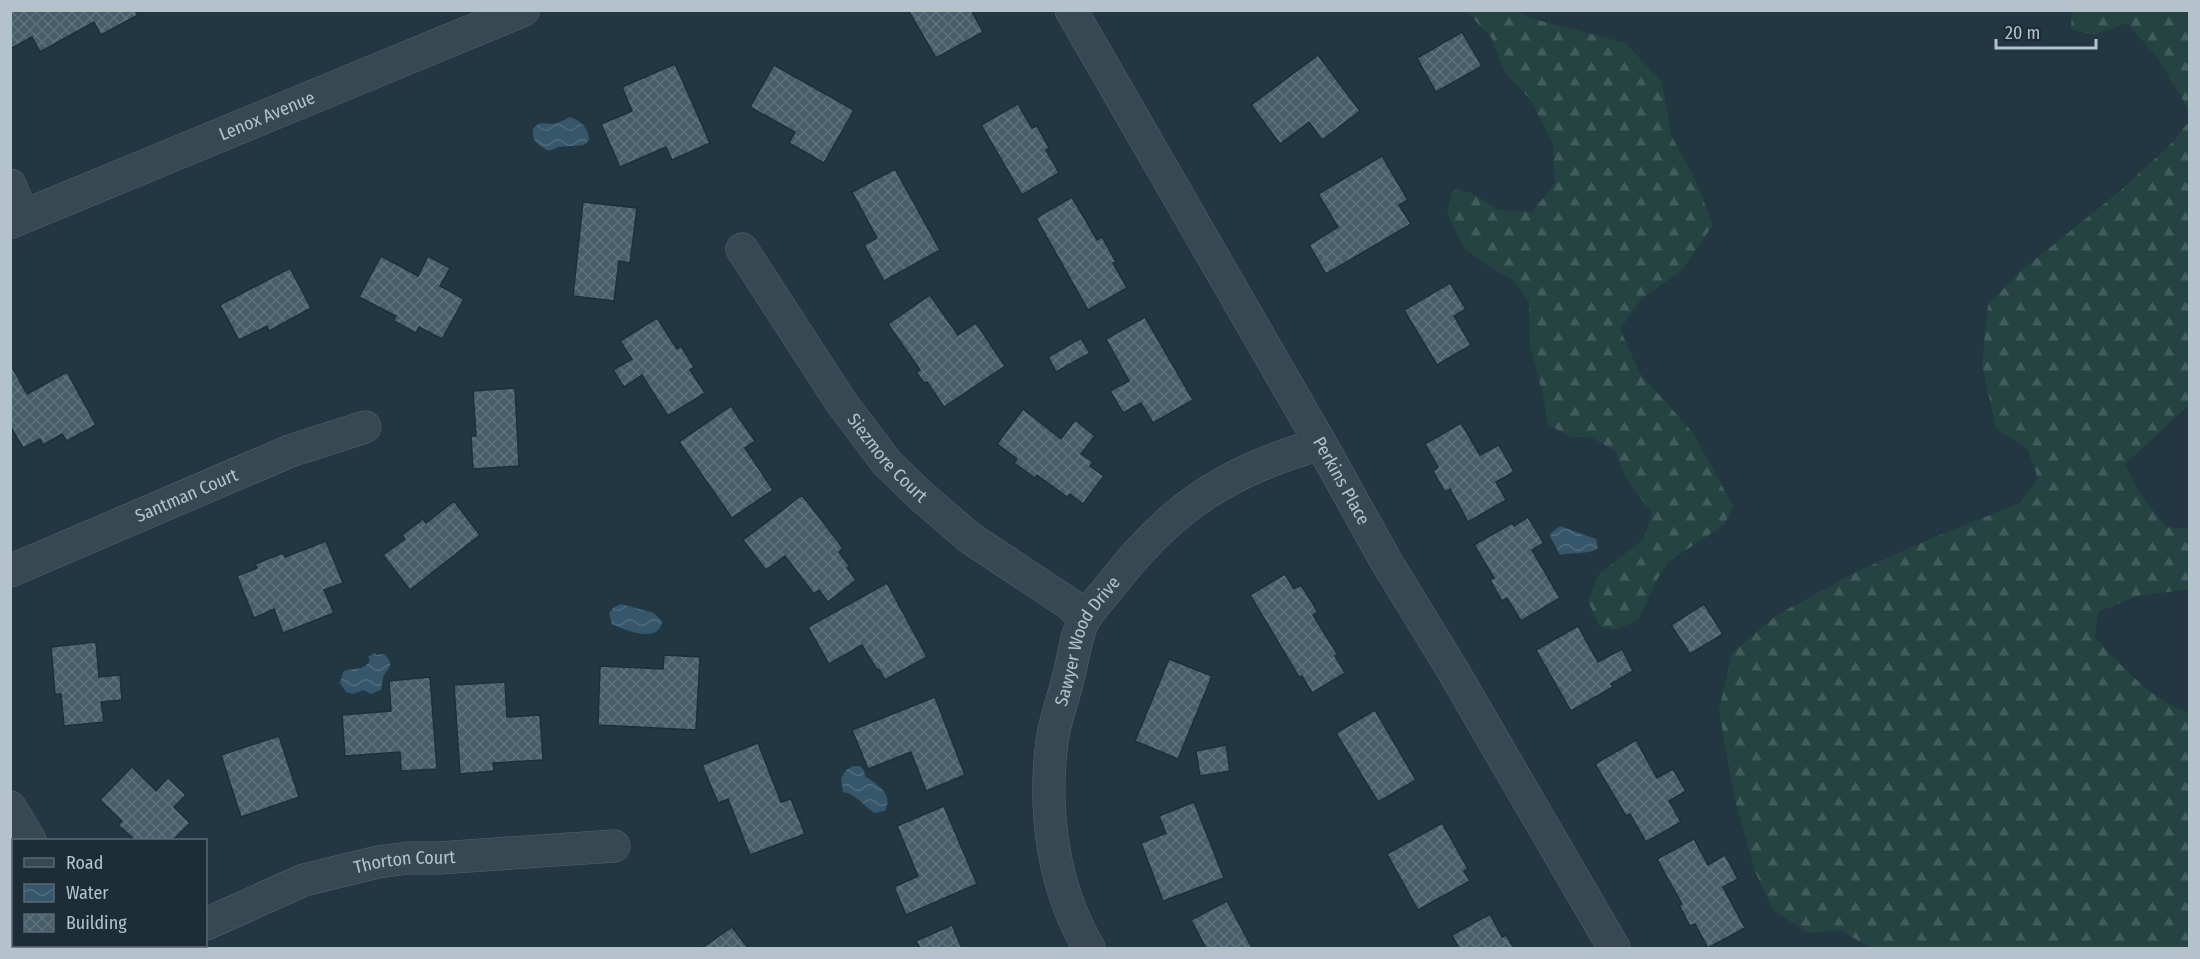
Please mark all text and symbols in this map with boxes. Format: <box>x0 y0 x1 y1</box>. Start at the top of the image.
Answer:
scale bar <box>1996 12 2096 50</box>
text: 20 m <box>2005 22 2040 44</box>
street label: Lenox Avenue <box>216 86 318 145</box>
street label: Siezmore Court <box>842 409 932 507</box>
street label: Perkins Place <box>1308 433 1375 529</box>
street label: Santman Court <box>132 464 241 527</box>
street label: Sawyer Wood Drive <box>1050 572 1125 709</box>
legend <box>12 839 207 947</box>
street label: Thorton Court <box>351 846 456 879</box>
text: Road <box>66 852 103 874</box>
text: Water <box>66 882 109 904</box>
text: Building <box>66 912 127 934</box>

